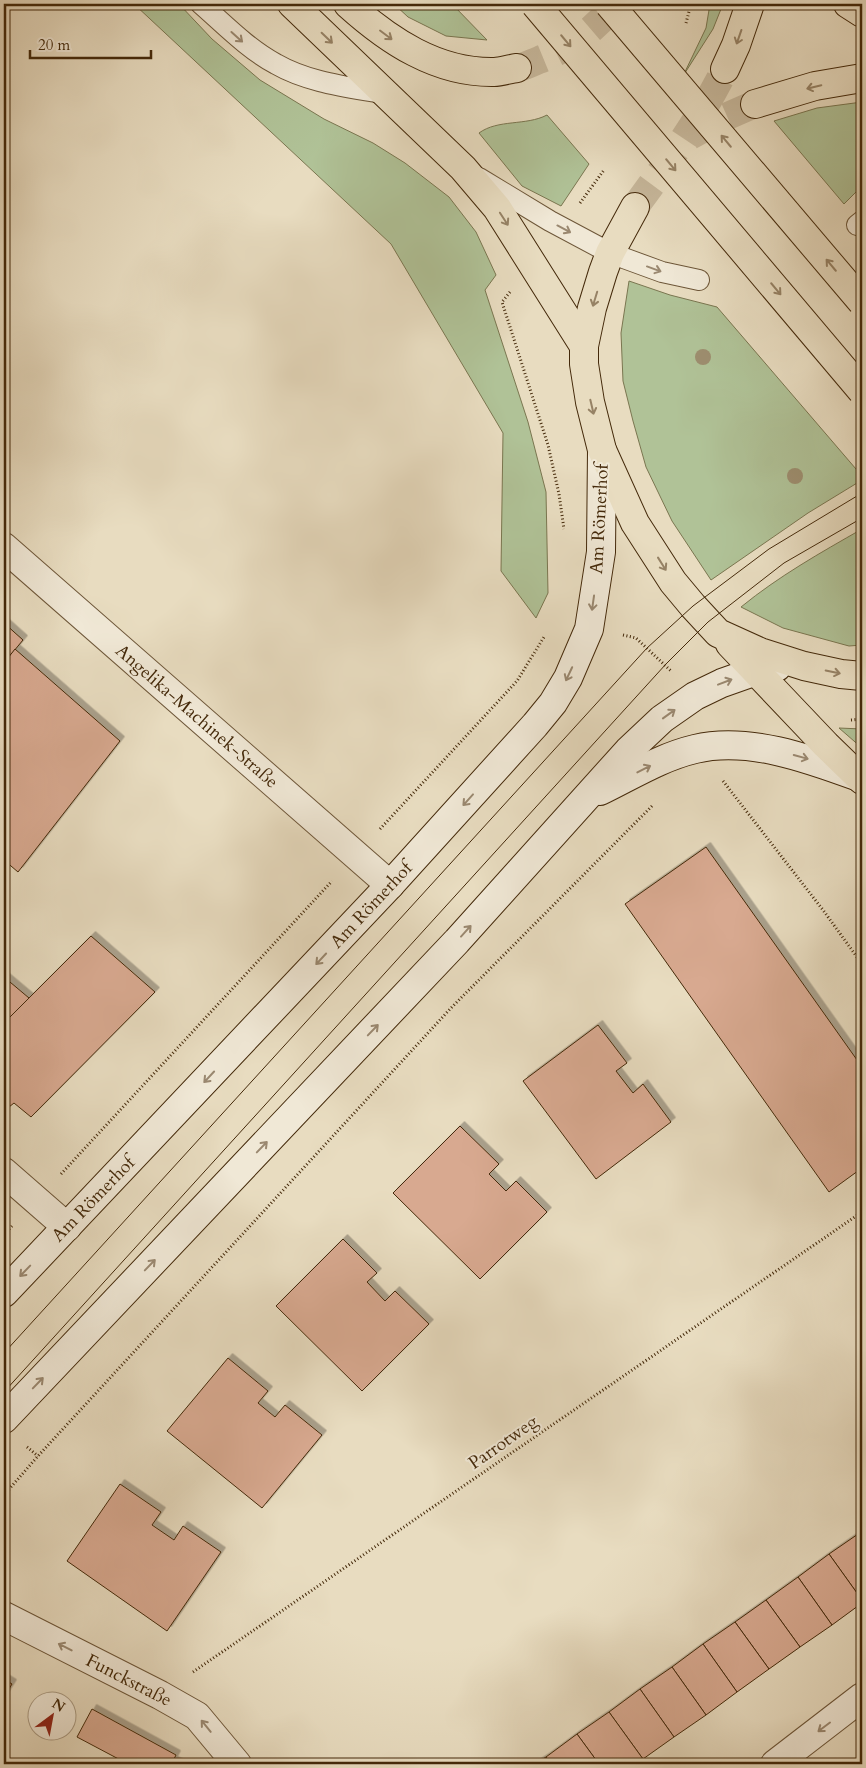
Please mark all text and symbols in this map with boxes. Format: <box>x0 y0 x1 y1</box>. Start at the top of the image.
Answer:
scale bar <box>30 28 151 60</box>
one-way arrow <box>734 28 743 44</box>
one-way arrow <box>379 30 393 40</box>
one-way arrow <box>231 31 244 42</box>
one-way arrow <box>321 31 333 43</box>
one-way arrow <box>561 34 572 47</box>
text: 20 m <box>38 35 70 55</box>
one-way arrow <box>807 83 823 92</box>
one-way arrow <box>720 135 731 148</box>
one-way arrow <box>665 158 676 171</box>
one-way arrow <box>499 212 509 226</box>
one-way arrow <box>557 224 572 234</box>
one-way arrow <box>825 259 836 272</box>
one-way arrow <box>646 265 661 274</box>
one-way arrow <box>770 283 782 296</box>
one-way arrow <box>589 291 599 307</box>
one-way arrow <box>588 398 597 414</box>
street label: Am Römerhof <box>584 460 615 575</box>
one-way arrow <box>657 557 667 571</box>
one-way arrow <box>587 594 597 610</box>
street label: Angelika-Machinek-Straße <box>110 639 283 794</box>
one-way arrow <box>564 666 574 681</box>
one-way arrow <box>824 668 840 677</box>
one-way arrow <box>717 677 732 687</box>
one-way arrow <box>662 709 675 720</box>
one-way arrow <box>793 753 809 762</box>
one-way arrow <box>637 764 652 774</box>
one-way arrow <box>462 793 474 806</box>
street label: Am Römerhof <box>325 854 420 954</box>
one-way arrow <box>460 925 472 938</box>
one-way arrow <box>315 953 327 965</box>
one-way arrow <box>367 1023 379 1036</box>
one-way arrow <box>203 1071 215 1083</box>
one-way arrow <box>255 1142 267 1154</box>
street label: Am Römerhof <box>46 1149 143 1248</box>
one-way arrow <box>144 1259 156 1272</box>
one-way arrow <box>19 1264 31 1277</box>
one-way arrow <box>32 1377 44 1389</box>
street label: Parrotweg <box>463 1409 544 1475</box>
one-way arrow <box>58 1642 73 1652</box>
street label: Funckstraße <box>82 1648 176 1713</box>
north arrow <box>28 1690 78 1740</box>
text: N <box>48 1694 69 1717</box>
one-way arrow <box>201 1720 212 1733</box>
one-way arrow <box>817 1721 830 1732</box>

